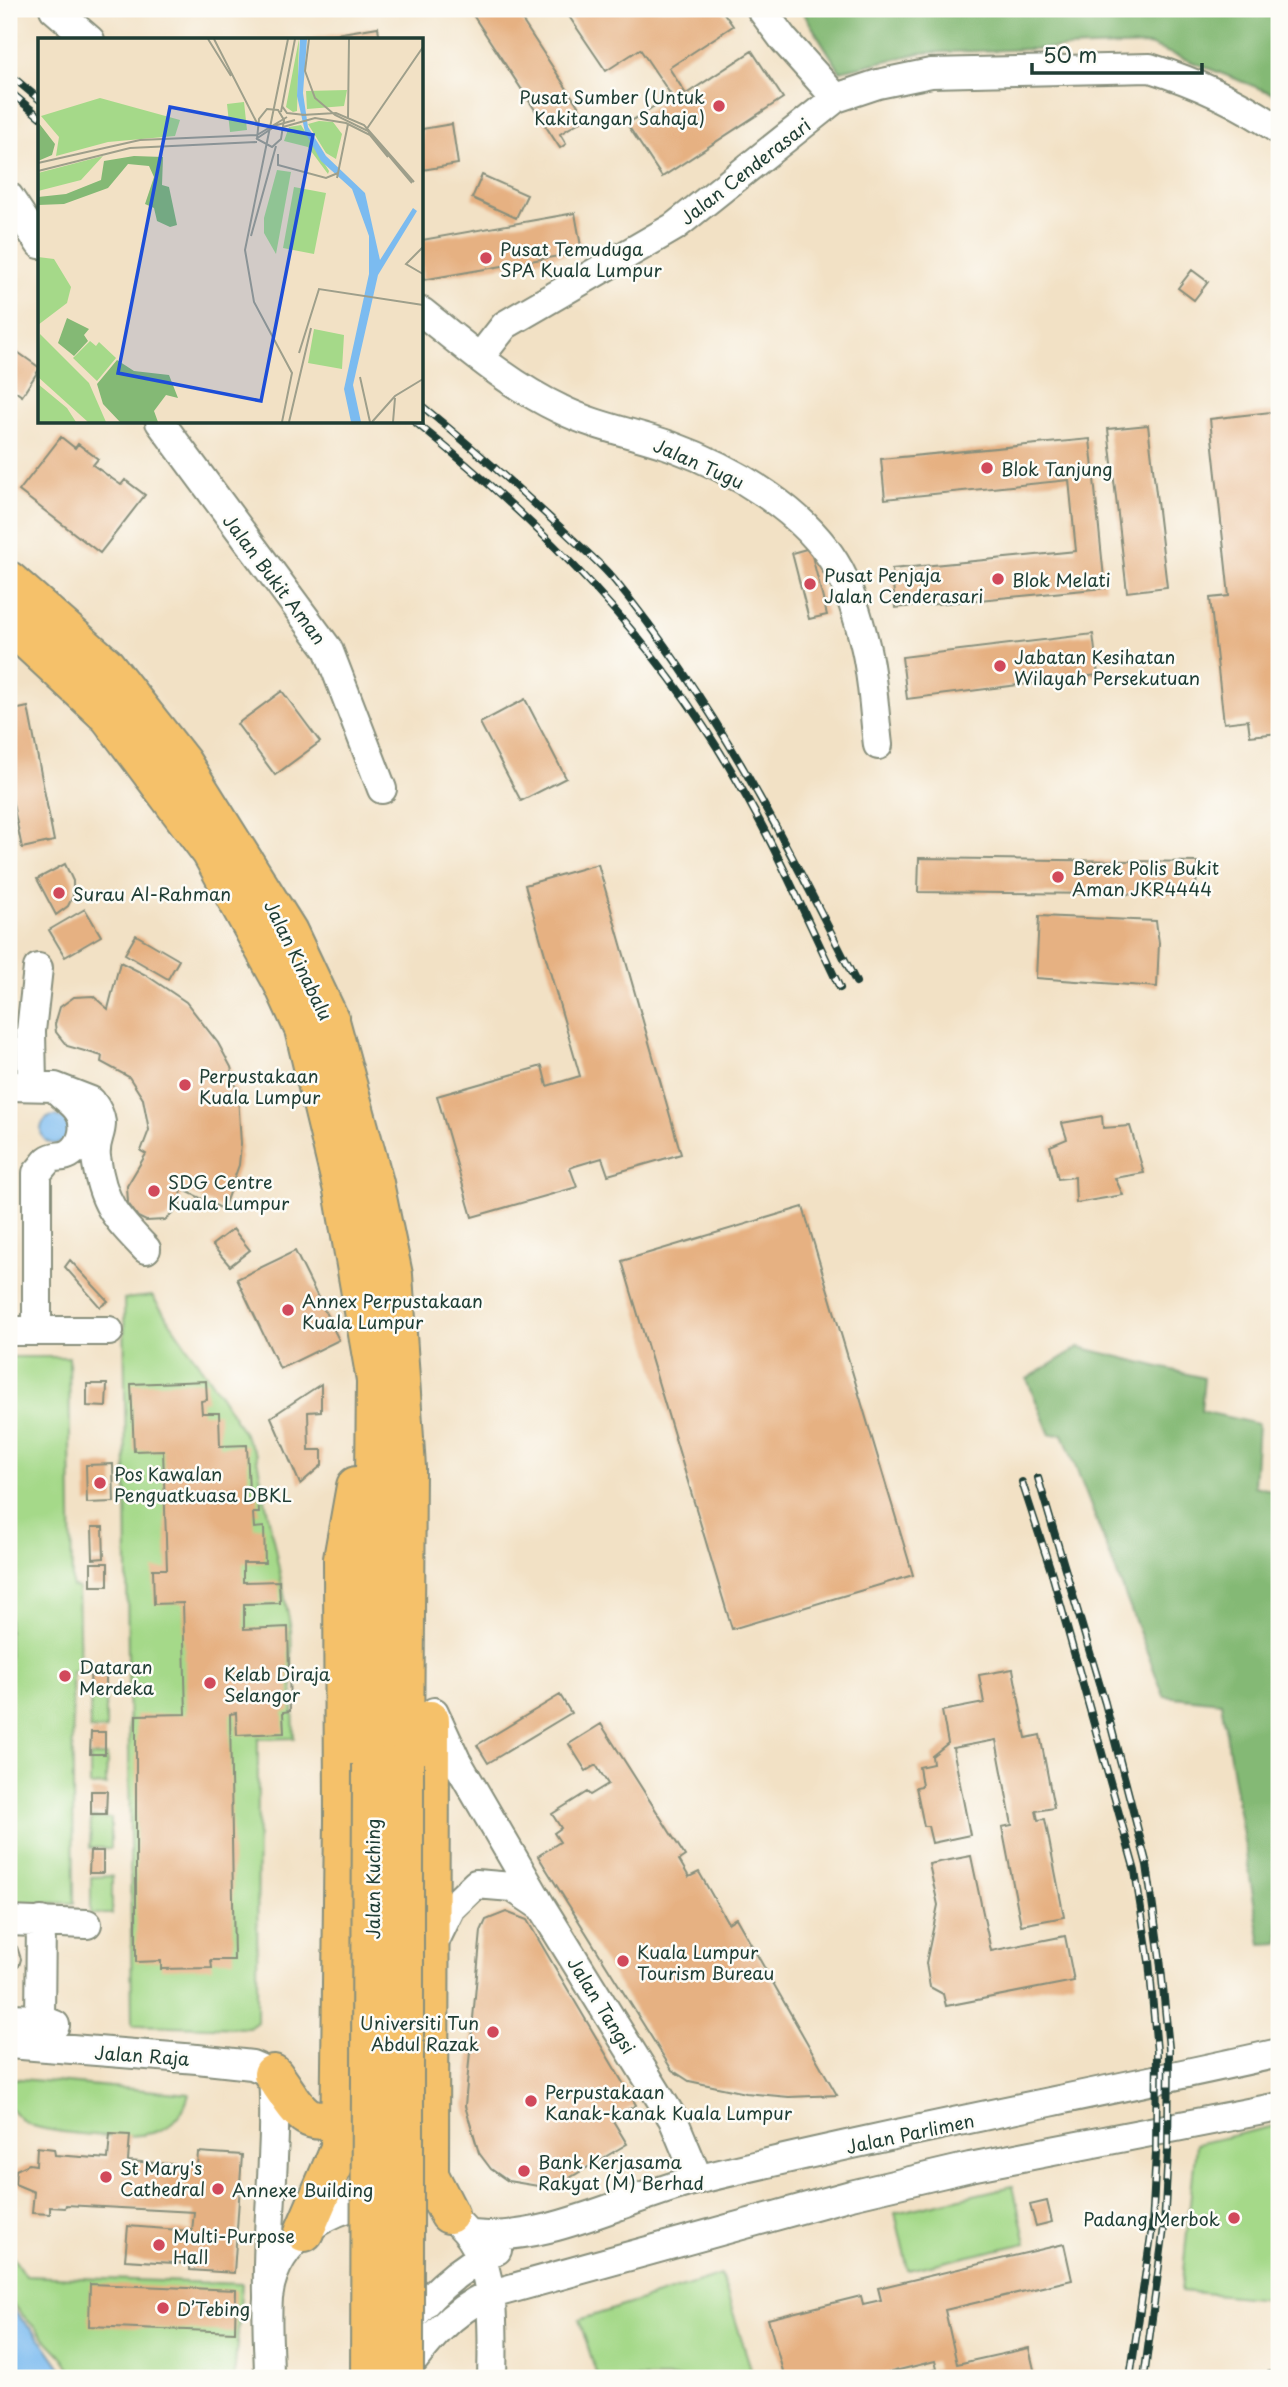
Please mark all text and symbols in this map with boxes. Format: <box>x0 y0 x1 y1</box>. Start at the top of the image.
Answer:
scale bar <box>1032 32 1202 76</box>
inset map <box>38 38 424 424</box>
text: 50 m <box>1043 38 1097 70</box>
place label: Pusat Sumber (Untuk Kakitangan Sahaja) <box>519 83 705 131</box>
marker: Pusat Sumber (Untuk Kakitangan Sahaja) <box>711 98 727 114</box>
street label: Jalan Cenderasari <box>674 111 816 231</box>
place label: Pusat Temuduga SPA Kuala Lumpur <box>500 235 662 283</box>
marker: Pusat Temuduga SPA Kuala Lumpur <box>478 250 494 266</box>
street label: Jalan Tugu <box>649 431 749 495</box>
place label: Blok Tanjung <box>1001 455 1113 482</box>
marker: Blok Tanjung <box>979 460 995 476</box>
street label: Jalan Bukit Aman <box>217 508 333 650</box>
place label: Pusat Penjaja Jalan Cenderasari <box>824 561 983 609</box>
place label: Blok Melati <box>1012 566 1111 593</box>
marker: Blok Melati <box>990 571 1006 587</box>
marker: Pusat Penjaja Jalan Cenderasari <box>802 576 818 592</box>
place label: Jabatan Kesihatan Wilayah Persekutuan <box>1014 643 1200 691</box>
marker: Jabatan Kesihatan Wilayah Persekutuan <box>992 658 1008 674</box>
place label: Berek Polis Bukit Aman JKR4444 <box>1072 854 1219 902</box>
marker: Berek Polis Bukit Aman JKR4444 <box>1050 869 1066 885</box>
place label: Surau Al-Rahman <box>73 880 231 907</box>
marker: Surau Al-Rahman <box>51 885 67 901</box>
street label: Jalan Kinabalu <box>258 895 340 1025</box>
place label: Perpustakaan Kuala Lumpur <box>199 1062 321 1110</box>
marker: Perpustakaan Kuala Lumpur <box>177 1077 193 1093</box>
place label: SDG Centre Kuala Lumpur <box>168 1168 290 1216</box>
marker: SDG Centre Kuala Lumpur <box>146 1183 162 1199</box>
place label: Annex Perpustakaan Kuala Lumpur <box>302 1287 483 1335</box>
marker: Annex Perpustakaan Kuala Lumpur <box>280 1302 296 1318</box>
place label: Pos Kawalan Penguatkuasa DBKL <box>114 1460 292 1508</box>
marker: Pos Kawalan Penguatkuasa DBKL <box>92 1475 108 1491</box>
place label: Dataran Merdeka <box>79 1653 155 1701</box>
place label: Kelab Diraja Selangor <box>224 1660 331 1708</box>
marker: Dataran Merdeka <box>57 1668 73 1684</box>
marker: Kelab Diraja Selangor <box>202 1675 218 1691</box>
street label: Jalan Kuching <box>359 1819 386 1939</box>
place label: Kuala Lumpur Tourism Bureau <box>637 1938 774 1986</box>
street label: Jalan Tangsi <box>561 1951 643 2059</box>
marker: Kuala Lumpur Tourism Bureau <box>615 1953 631 1969</box>
place label: Universiti Tun Abdul Razak <box>360 2009 479 2057</box>
marker: Universiti Tun Abdul Razak <box>485 2024 501 2040</box>
street label: Jalan Raja <box>94 2038 191 2072</box>
place label: Perpustakaan Kanak-kanak Kuala Lumpur <box>545 2078 793 2126</box>
marker: Perpustakaan Kanak-kanak Kuala Lumpur <box>523 2093 539 2109</box>
street label: Jalan Parlimen <box>843 2106 977 2160</box>
place label: Bank Kerjasama Rakyat (M) Berhad <box>538 2148 704 2196</box>
place label: St Mary's Cathedral <box>120 2154 205 2202</box>
marker: Bank Kerjasama Rakyat (M) Berhad <box>516 2163 532 2179</box>
marker: St Mary's Cathedral <box>98 2169 114 2185</box>
place label: Annexe Building <box>232 2176 373 2203</box>
marker: Annexe Building <box>210 2181 226 2197</box>
place label: Padang Merbok <box>1083 2205 1220 2232</box>
marker: Padang Merbok <box>1226 2210 1242 2226</box>
place label: Multi-Purpose Hall <box>173 2222 295 2270</box>
marker: Multi-Purpose Hall <box>151 2237 167 2253</box>
place label: D’Tebing <box>177 2295 250 2322</box>
marker: D’Tebing <box>155 2300 171 2316</box>

